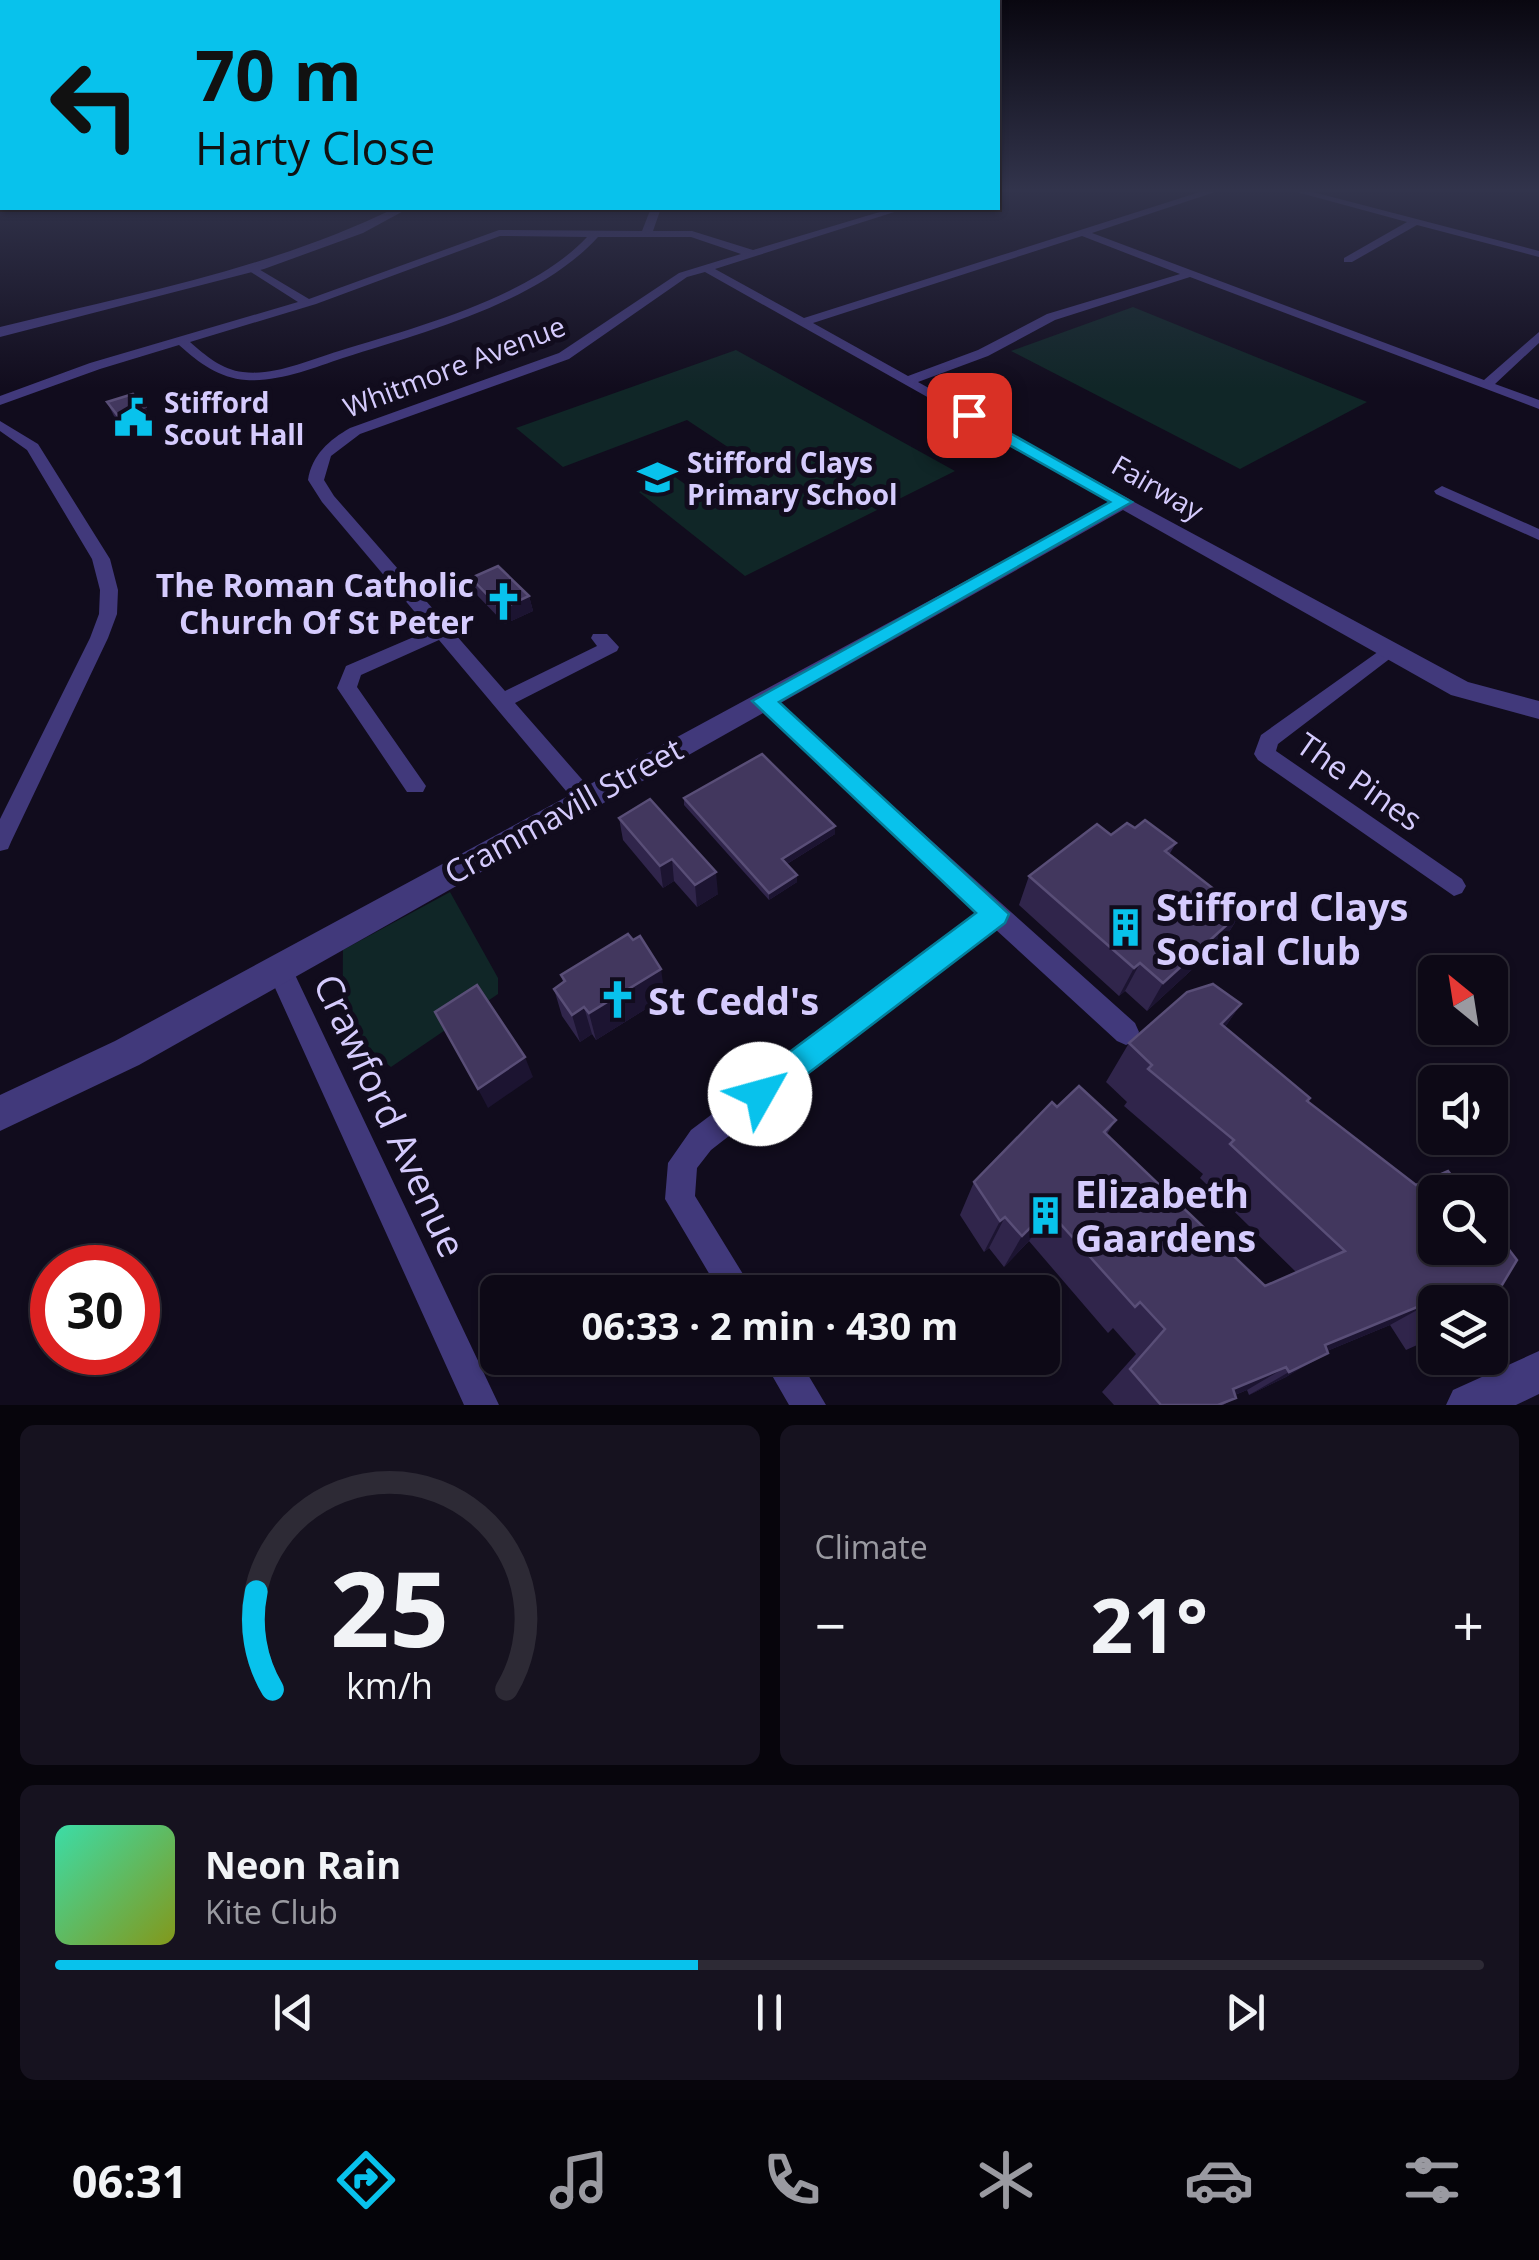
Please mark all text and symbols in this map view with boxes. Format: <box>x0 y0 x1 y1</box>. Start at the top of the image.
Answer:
text: 70 m <box>195 26 362 122</box>
icon: left <box>30 40 160 170</box>
text: Harty Close <box>195 117 435 178</box>
street label: Whitmore Avenue <box>338 306 570 426</box>
pin <box>927 373 1012 458</box>
place label: Stifford Scout Hall <box>164 383 304 453</box>
icon: arrive <box>942 388 997 443</box>
public building icon: Stifford Scout Hall <box>113 397 155 439</box>
place label: Stifford Clays Primary School <box>687 443 898 513</box>
street label: Fairway <box>1105 446 1212 529</box>
school or university icon: Stifford Clays Primary School <box>636 457 678 499</box>
place label: The Roman Catholic Church Of St Peter <box>156 563 474 643</box>
church icon: The Roman Catholic Church Of St Peter <box>483 581 525 623</box>
street label: The Pines <box>1289 722 1431 840</box>
street label: Crammavill Street <box>436 727 690 893</box>
place label: Stifford Clays Social Club <box>1156 880 1408 976</box>
building icon: Stifford Clays Social Club <box>1105 907 1147 949</box>
north arrow <box>1418 955 1508 1045</box>
map controls <box>1418 955 1508 1375</box>
street label: Crawford Avenue <box>303 965 479 1265</box>
place label: St Cedd's <box>648 974 819 1026</box>
church icon: St Cedd's <box>597 979 639 1021</box>
position arrow <box>708 1042 812 1146</box>
button: sound <box>1418 1065 1508 1155</box>
place label: Elizabeth Gaardens <box>1075 1167 1256 1263</box>
button: search <box>1418 1175 1508 1265</box>
building icon: Elizabeth Gaardens <box>1024 1194 1066 1236</box>
speed limit sign: 30 <box>30 1245 160 1375</box>
button: layers <box>1418 1285 1508 1375</box>
text: 06:33 · 2 min · 430 m <box>582 1299 958 1351</box>
text: Climate <box>815 1525 928 1568</box>
text: 25 <box>330 1536 449 1677</box>
text: 21° <box>1090 1573 1208 1675</box>
text: − <box>815 1587 846 1662</box>
text: + <box>1453 1587 1484 1662</box>
text: km/h <box>346 1661 433 1709</box>
text: Neon Rain <box>205 1838 401 1890</box>
text: Kite Club <box>205 1890 338 1933</box>
icon: previous <box>266 1985 321 2040</box>
icon: pause <box>742 1985 797 2040</box>
icon: next <box>1218 1985 1273 2040</box>
icon: directions <box>331 2145 401 2215</box>
icon: music <box>544 2145 614 2215</box>
icon: phone <box>757 2145 827 2215</box>
icon: climate <box>971 2145 1041 2215</box>
icon: car <box>1184 2145 1254 2215</box>
icon: filters <box>1397 2145 1467 2215</box>
text: 06:31 <box>72 2150 187 2211</box>

